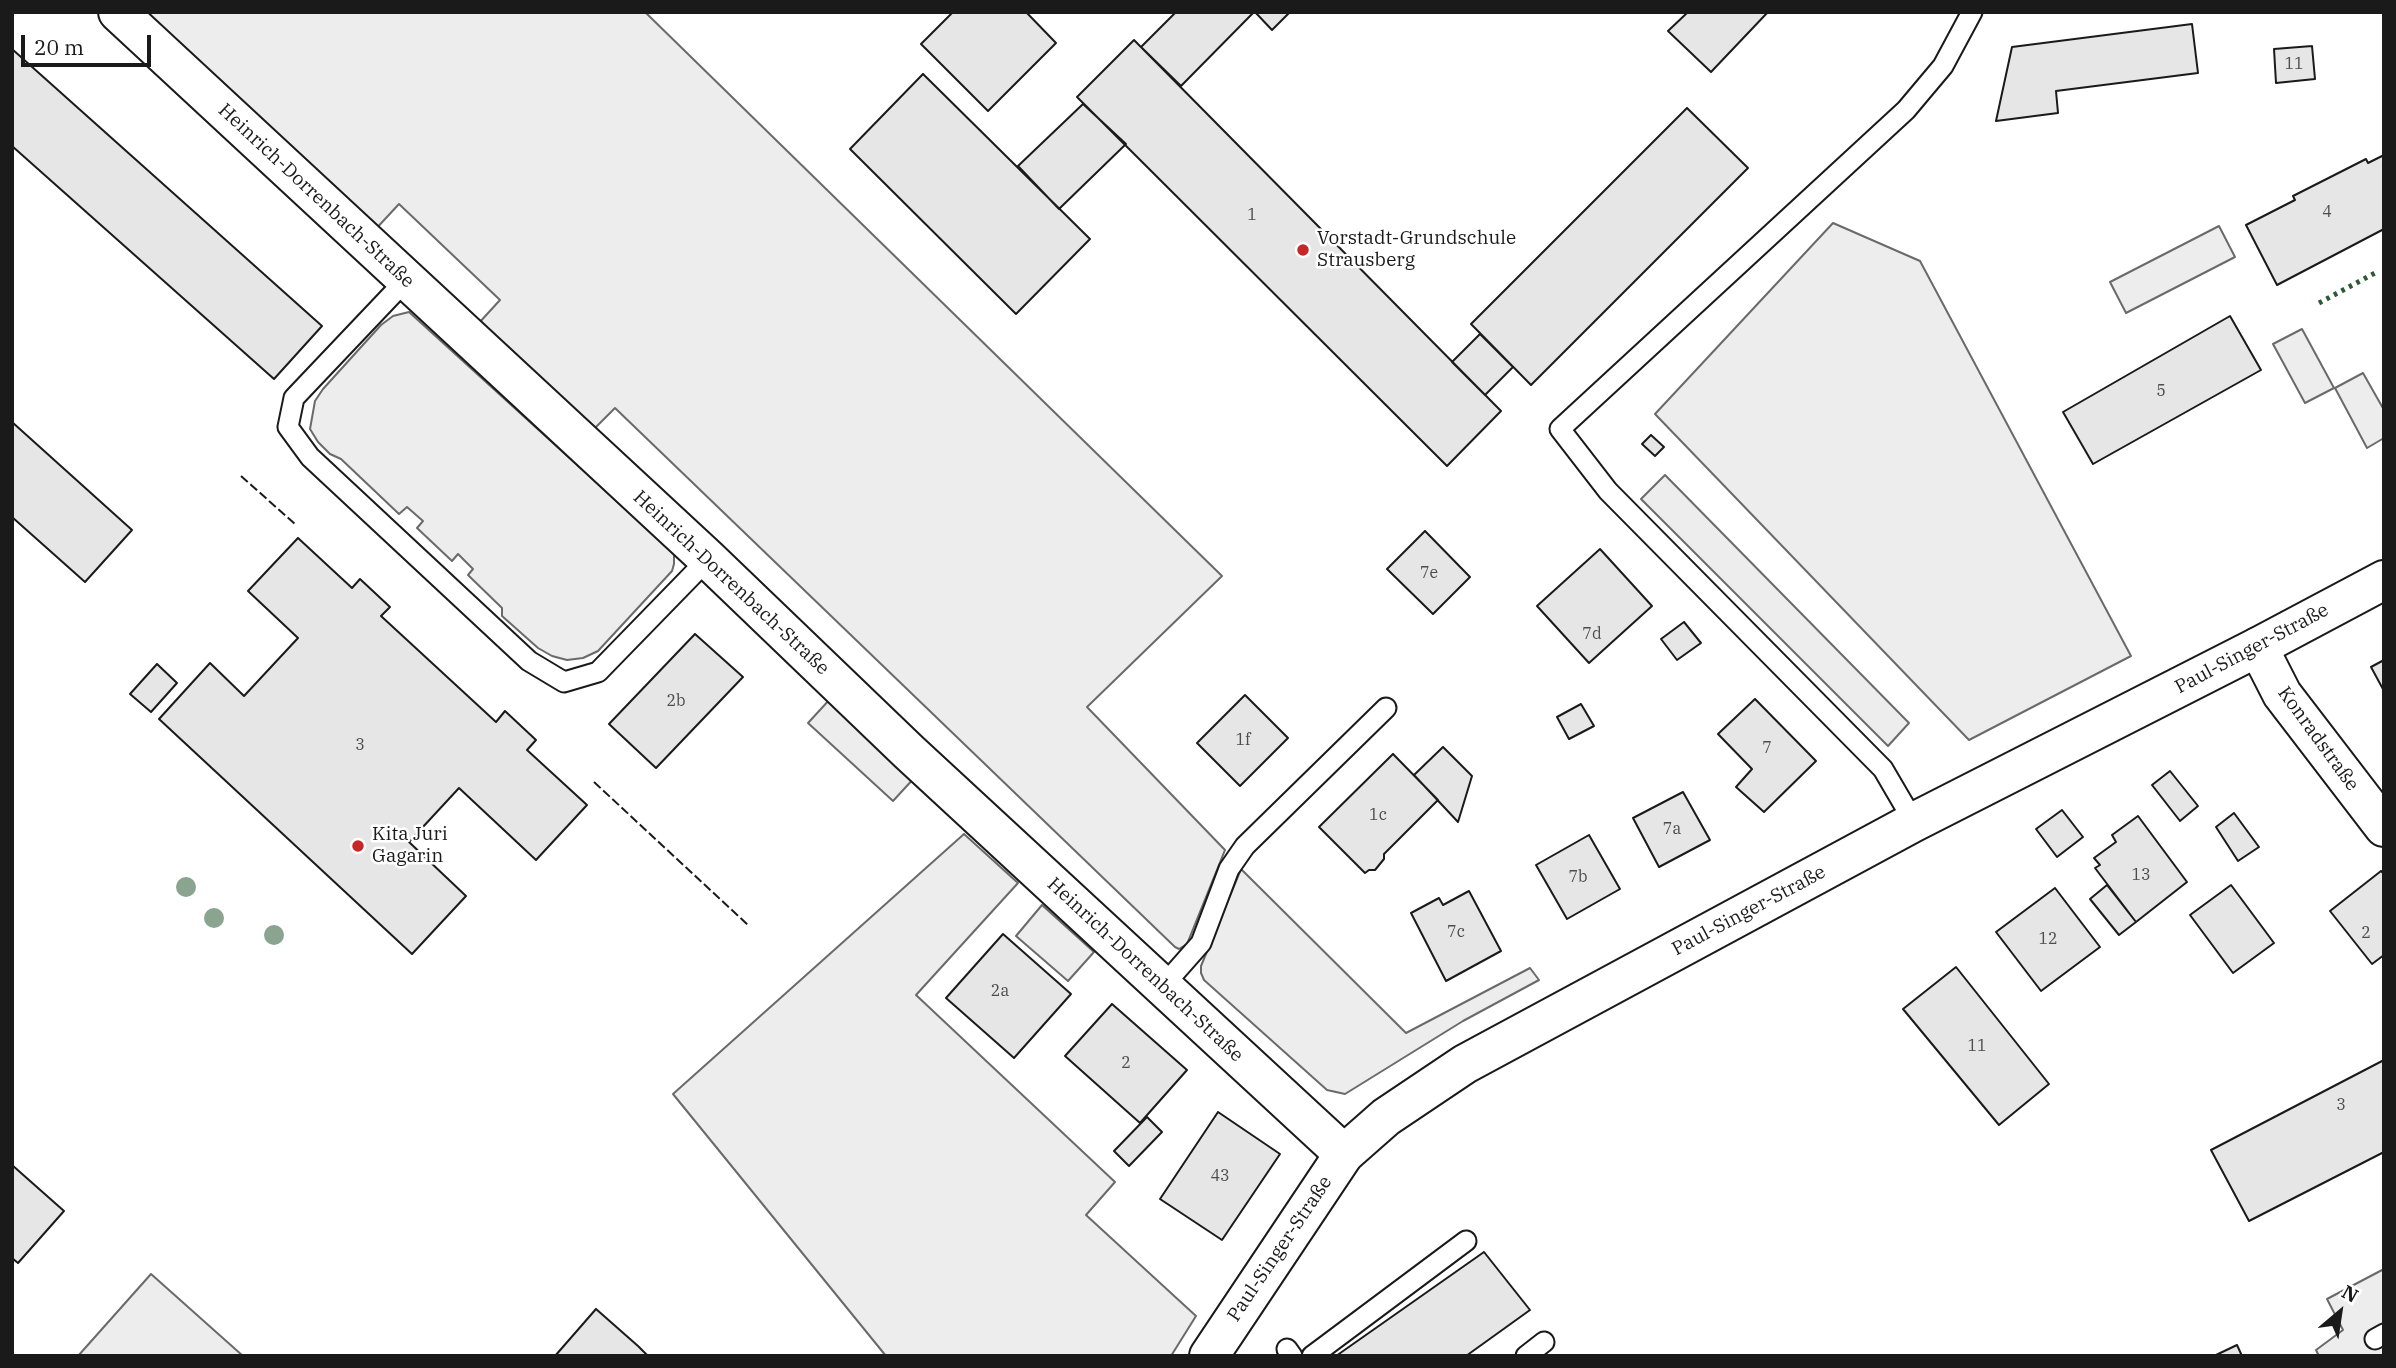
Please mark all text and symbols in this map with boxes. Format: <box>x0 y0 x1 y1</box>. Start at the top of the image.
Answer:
scale bar <box>24 21 154 65</box>
text: 20 m <box>34 33 84 61</box>
house number: 11 <box>2284 54 2304 74</box>
street label: Heinrich-Dorrenbach-Straße <box>213 99 419 293</box>
house number: 4 <box>2322 202 2332 222</box>
house number: 1 <box>1247 205 1257 225</box>
place label: Vorstadt-Grundschule Strausberg <box>1317 228 1516 272</box>
marker: Vorstadt-Grundschule Strausberg <box>1295 242 1311 258</box>
house number: 5 <box>2156 381 2166 401</box>
street label: Heinrich-Dorrenbach-Straße <box>628 486 834 680</box>
house number: 7e <box>1420 563 1438 583</box>
street label: Paul-Singer-Straße <box>2171 599 2333 699</box>
house number: 7d <box>1582 624 1602 644</box>
street label: Konradstraße <box>2273 682 2363 796</box>
house number: 2b <box>666 691 686 711</box>
house number: 1f <box>1235 730 1251 750</box>
house number: 3 <box>355 735 365 755</box>
house number: 7 <box>1762 738 1772 758</box>
house number: 1c <box>1369 805 1387 825</box>
house number: 7a <box>1663 819 1681 839</box>
place label: Kita Juri Gagarin <box>372 824 448 868</box>
marker: Kita Juri Gagarin <box>350 838 366 854</box>
street label: Paul-Singer-Straße <box>1668 861 1830 961</box>
house number: 13 <box>2131 865 2151 885</box>
house number: 7b <box>1568 867 1588 887</box>
street label: Heinrich-Dorrenbach-Straße <box>1042 873 1248 1067</box>
house number: 7c <box>1447 922 1465 942</box>
house number: 2 <box>2361 923 2371 943</box>
house number: 12 <box>2038 929 2058 949</box>
house number: 2a <box>991 981 1009 1001</box>
house number: 11 <box>1967 1036 1987 1056</box>
house number: 2 <box>1121 1053 1131 1073</box>
house number: 3 <box>2336 1095 2346 1115</box>
house number: 43 <box>1210 1166 1230 1186</box>
street label: Paul-Singer-Straße <box>1223 1172 1337 1326</box>
north arrow <box>2305 1277 2375 1347</box>
text: N <box>2338 1279 2363 1308</box>

